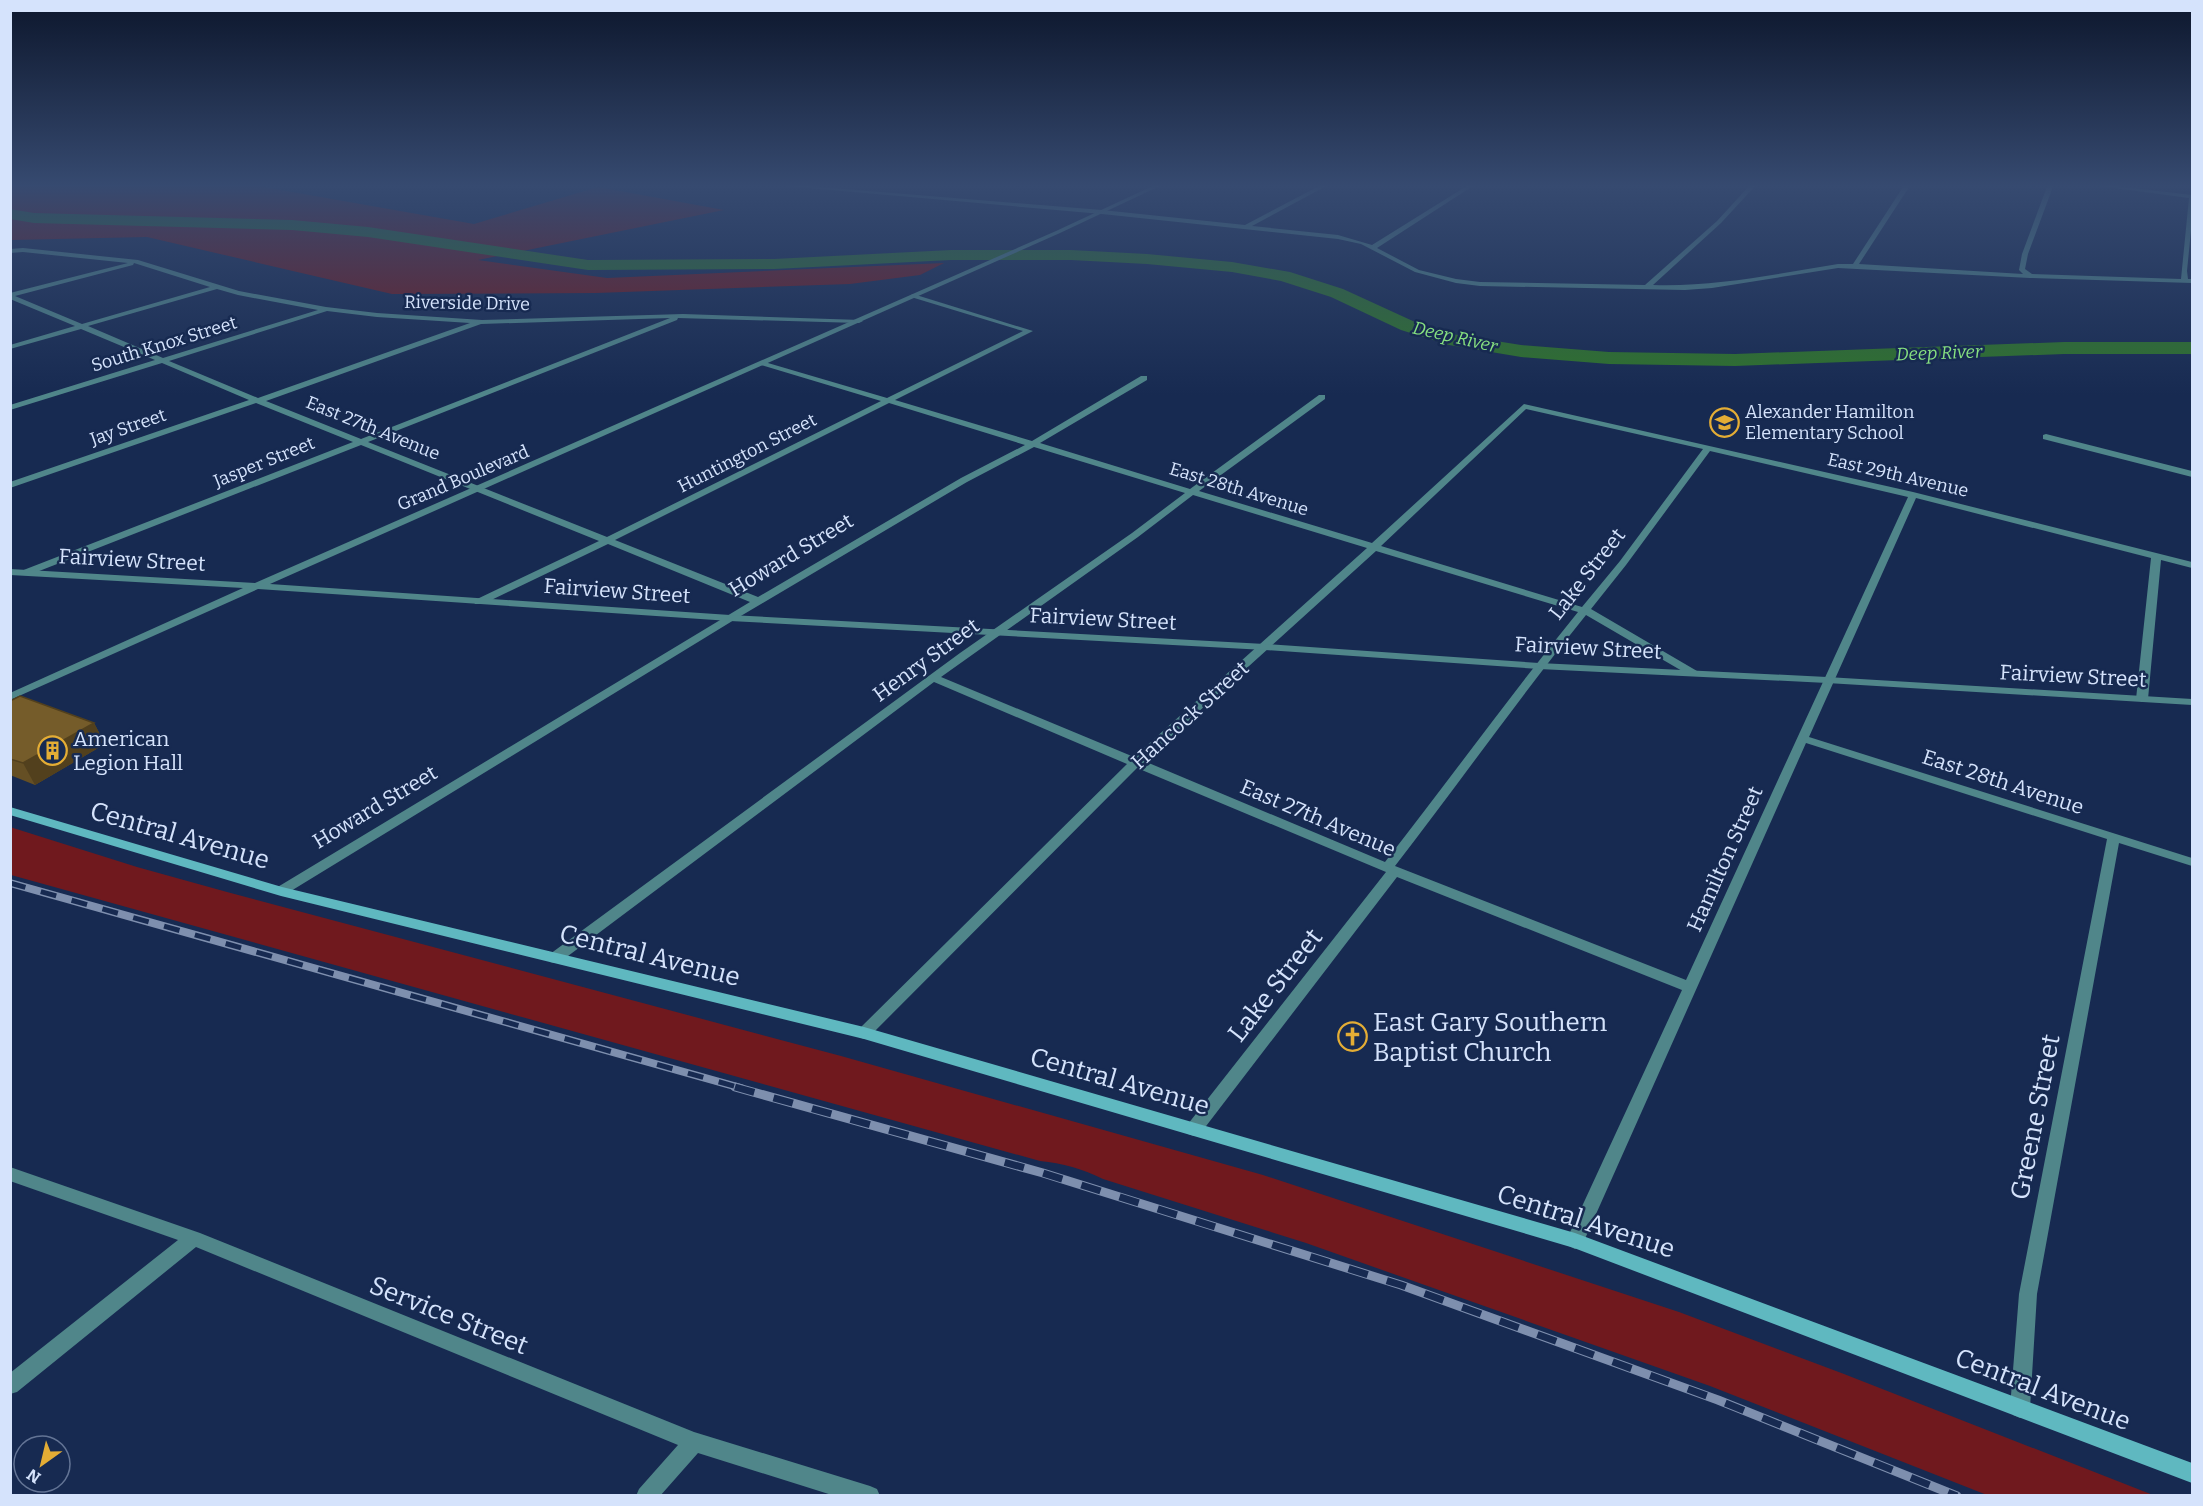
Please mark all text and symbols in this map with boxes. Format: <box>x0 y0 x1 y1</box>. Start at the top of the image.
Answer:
street label: Riverside Drive <box>404 291 530 315</box>
street label: South Knox Street <box>89 311 240 377</box>
water label: Deep River <box>1411 317 1500 358</box>
water label: Deep River <box>1896 340 1983 365</box>
street label: East 27th Avenue <box>303 391 443 465</box>
place label: Alexander Hamilton Elementary School <box>1745 401 1915 444</box>
street label: Jay Street <box>86 404 169 451</box>
school or university icon: Alexander Hamilton Elementary School <box>1708 406 1740 438</box>
street label: Huntington Street <box>674 408 820 497</box>
street label: Jasper Street <box>209 432 318 493</box>
street label: Grand Boulevard <box>394 440 532 516</box>
street label: East 29th Avenue <box>1825 448 1971 502</box>
street label: East 28th Avenue <box>1167 457 1311 521</box>
street label: Howard Street <box>724 507 858 602</box>
street label: Lake Street <box>1543 523 1631 625</box>
street label: Fairview Street <box>58 543 206 577</box>
street label: Fairview Street <box>543 573 692 609</box>
street label: Fairview Street <box>1029 602 1177 636</box>
street label: Henry Street <box>868 612 985 707</box>
street label: Fairview Street <box>1514 631 1662 665</box>
street label: Hancock Street <box>1126 655 1255 775</box>
street label: Fairview Street <box>1999 659 2147 693</box>
place label: American Legion Hall <box>73 726 183 776</box>
building icon: American Legion Hall <box>36 735 68 767</box>
street label: East 28th Avenue <box>1919 744 2087 820</box>
street label: Howard Street <box>308 759 442 854</box>
street label: East 27th Avenue <box>1236 774 1400 862</box>
street label: Hamilton Street <box>1681 782 1769 936</box>
street label: Central Avenue <box>87 795 273 876</box>
street label: Central Avenue <box>556 918 743 993</box>
street label: Lake Street <box>1222 922 1329 1048</box>
place label: East Gary Southern Baptist Church <box>1373 1007 1608 1068</box>
church icon: East Gary Southern Baptist Church <box>1336 1021 1368 1053</box>
street label: Greene Street <box>2004 1031 2067 1202</box>
street label: Central Avenue <box>1027 1041 1213 1122</box>
street label: Central Avenue <box>1493 1178 1679 1265</box>
street label: Service Street <box>365 1270 533 1362</box>
street label: Central Avenue <box>1951 1342 2135 1437</box>
north arrow <box>12 1434 72 1494</box>
text: N <box>23 1465 44 1487</box>

